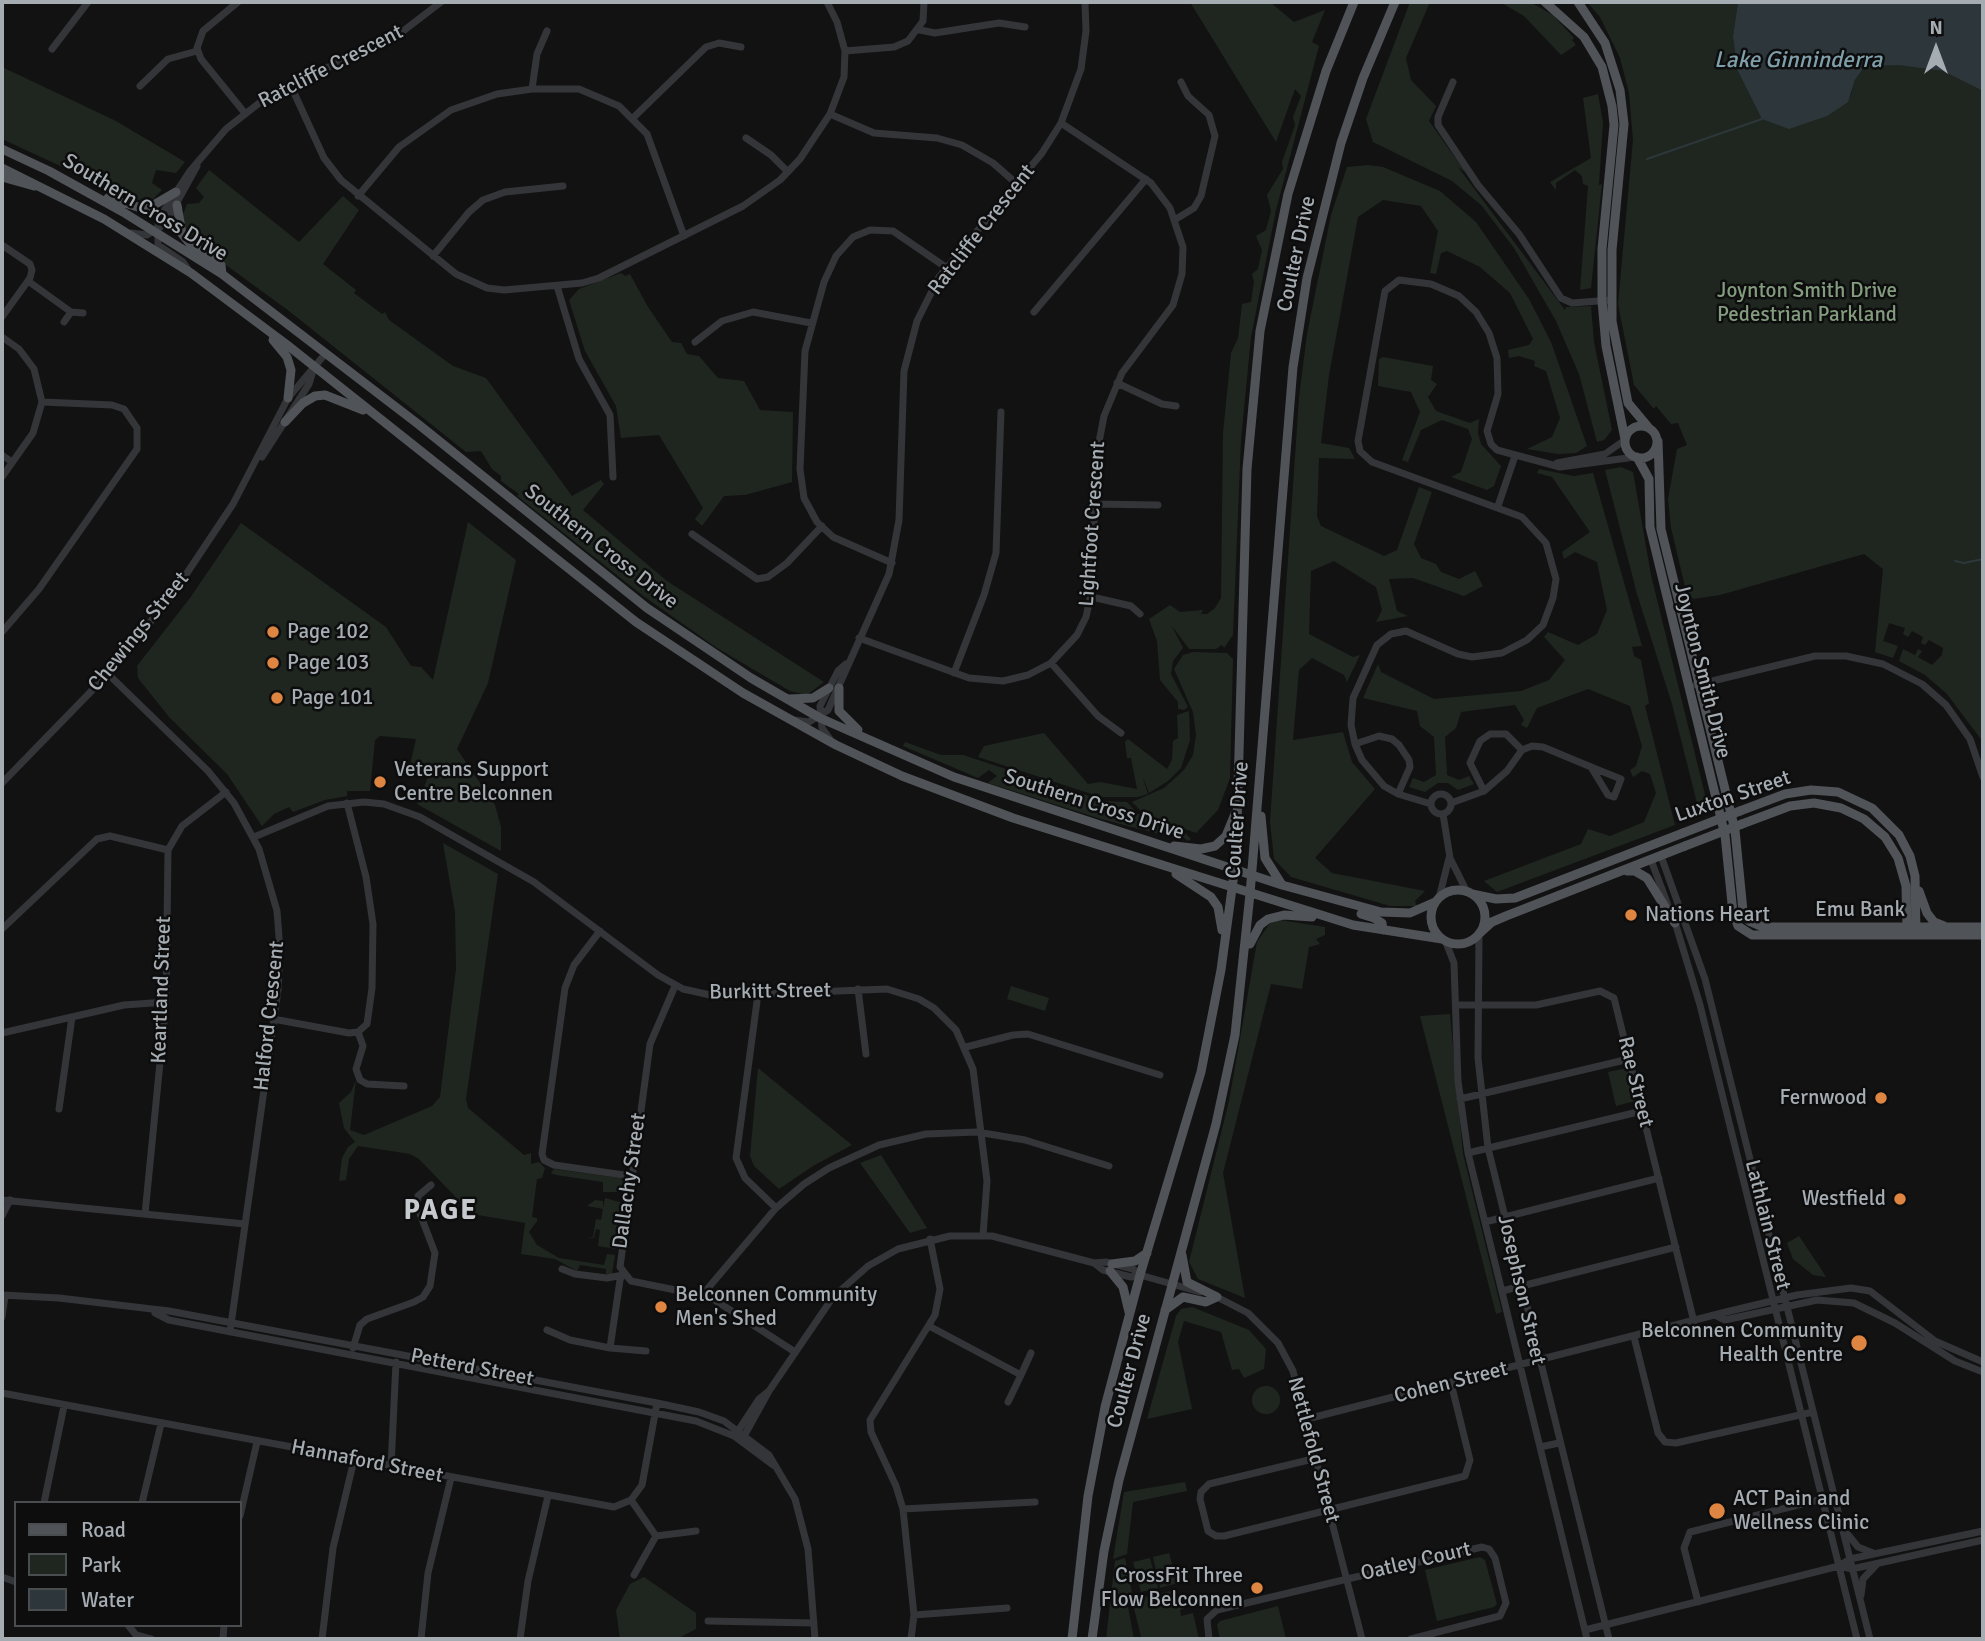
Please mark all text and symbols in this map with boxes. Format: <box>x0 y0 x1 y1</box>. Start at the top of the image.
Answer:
north arrow <box>1901 14 1971 84</box>
text: N <box>1929 16 1943 40</box>
street label: Ratcliffe Crescent <box>255 20 407 114</box>
water label: Lake Ginninderra <box>1714 47 1882 75</box>
street label: Southern Cross Drive <box>58 149 232 267</box>
street label: Ratcliffe Crescent <box>923 160 1041 300</box>
street label: Coulter Drive <box>1272 194 1322 314</box>
park label: Joynton Smith Drive Pedestrian Parkland <box>1717 278 1897 328</box>
street label: Lightfoot Crescent <box>1075 440 1111 608</box>
street label: Southern Cross Drive <box>519 479 683 615</box>
street label: Chewings Street <box>83 567 195 697</box>
street label: Joynton Smith Drive <box>1668 581 1736 761</box>
place label: Page 102 <box>287 619 369 645</box>
marker: Page 102 <box>265 624 281 640</box>
place label: Page 103 <box>287 650 369 676</box>
marker: Page 103 <box>265 655 281 671</box>
place label: Page 101 <box>291 685 373 711</box>
marker: Page 101 <box>269 690 285 706</box>
place label: Veterans Support Centre Belconnen <box>394 757 553 807</box>
street label: Coulter Drive <box>1221 760 1255 880</box>
street label: Southern Cross Drive <box>1001 764 1187 846</box>
street label: Luxton Street <box>1672 765 1794 829</box>
marker: Veterans Support Centre Belconnen <box>372 774 388 790</box>
street label: Emu Bank <box>1815 897 1905 923</box>
place label: Nations Heart <box>1645 902 1770 928</box>
marker: Nations Heart <box>1623 907 1639 923</box>
street label: Keartland Street <box>147 916 177 1064</box>
street label: Halford Crescent <box>250 940 290 1092</box>
street label: Burkitt Street <box>709 978 831 1006</box>
street label: Rae Street <box>1612 1034 1658 1130</box>
place label: Fernwood <box>1779 1085 1867 1111</box>
marker: Fernwood <box>1873 1090 1889 1106</box>
street label: Dallachy Street <box>608 1111 652 1251</box>
street label: Lathlain Street <box>1739 1157 1795 1293</box>
place label: Westfield <box>1802 1186 1886 1212</box>
marker: Westfield <box>1892 1191 1908 1207</box>
district label: PAGE <box>404 1195 478 1229</box>
street label: Josephson Street <box>1491 1212 1551 1368</box>
place label: Belconnen Community Men's Shed <box>675 1282 877 1332</box>
marker: Belconnen Community Men's Shed <box>653 1299 669 1315</box>
street label: Coulter Drive <box>1103 1311 1157 1431</box>
place label: Belconnen Community Health Centre <box>1641 1318 1843 1368</box>
marker: Belconnen Community Health Centre <box>1849 1333 1869 1353</box>
street label: Petterd Street <box>408 1344 536 1392</box>
street label: Cohen Street <box>1392 1357 1510 1409</box>
street label: Nettlefold Street <box>1281 1374 1345 1526</box>
street label: Hannaford Street <box>289 1435 445 1489</box>
place label: ACT Pain and Wellness Clinic <box>1733 1486 1869 1536</box>
legend <box>14 1501 242 1627</box>
marker: ACT Pain and Wellness Clinic <box>1707 1501 1727 1521</box>
text: Road <box>81 1517 126 1543</box>
street label: Oatley Court <box>1358 1537 1474 1587</box>
text: Park <box>81 1552 121 1578</box>
place label: CrossFit Three Flow Belconnen <box>1101 1563 1243 1613</box>
marker: CrossFit Three Flow Belconnen <box>1249 1580 1265 1596</box>
text: Water <box>81 1587 134 1613</box>

